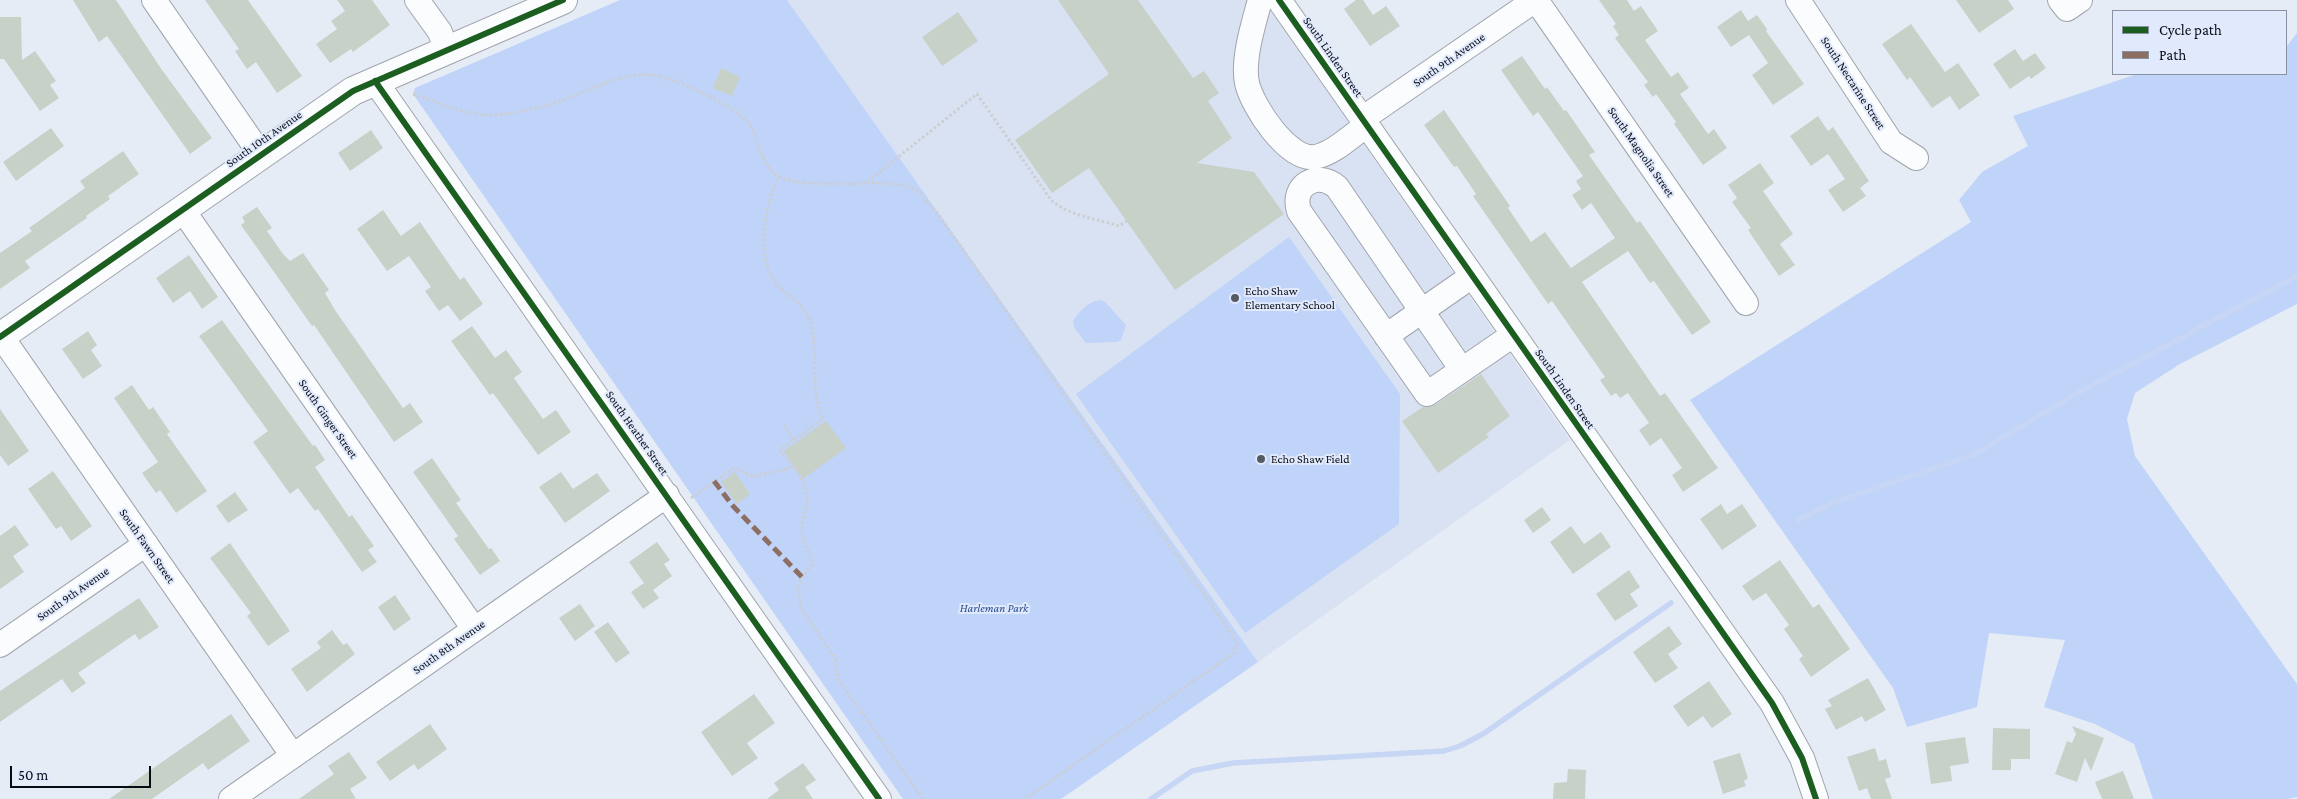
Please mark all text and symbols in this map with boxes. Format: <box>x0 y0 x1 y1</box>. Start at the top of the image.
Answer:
legend <box>2112 10 2287 75</box>
street label: South Linden Street <box>1300 14 1366 100</box>
text: Cycle path <box>2159 22 2222 38</box>
street label: South 9th Avenue <box>1410 30 1488 90</box>
street label: South Nectarine Street <box>1818 34 1888 132</box>
text: Path <box>2159 47 2186 63</box>
street label: South Magnolia Street <box>1605 104 1677 200</box>
street label: South 10th Avenue <box>223 107 305 171</box>
place label: Echo Shaw Elementary School <box>1245 284 1335 312</box>
marker: Echo Shaw Elementary School <box>1229 292 1241 304</box>
street label: South Linden Street <box>1532 346 1598 432</box>
street label: South Ginger Street <box>295 377 361 461</box>
street label: South Heather Street <box>603 388 671 478</box>
place label: Echo Shaw Field <box>1271 452 1349 466</box>
marker: Echo Shaw Field <box>1255 453 1267 465</box>
street label: South Fawn Street <box>116 506 178 586</box>
street label: South 9th Avenue <box>34 564 112 624</box>
park label: Harleman Park <box>960 601 1028 615</box>
street label: South 8th Avenue <box>410 617 488 677</box>
scale bar <box>12 756 154 788</box>
text: 50 m <box>18 767 48 783</box>

